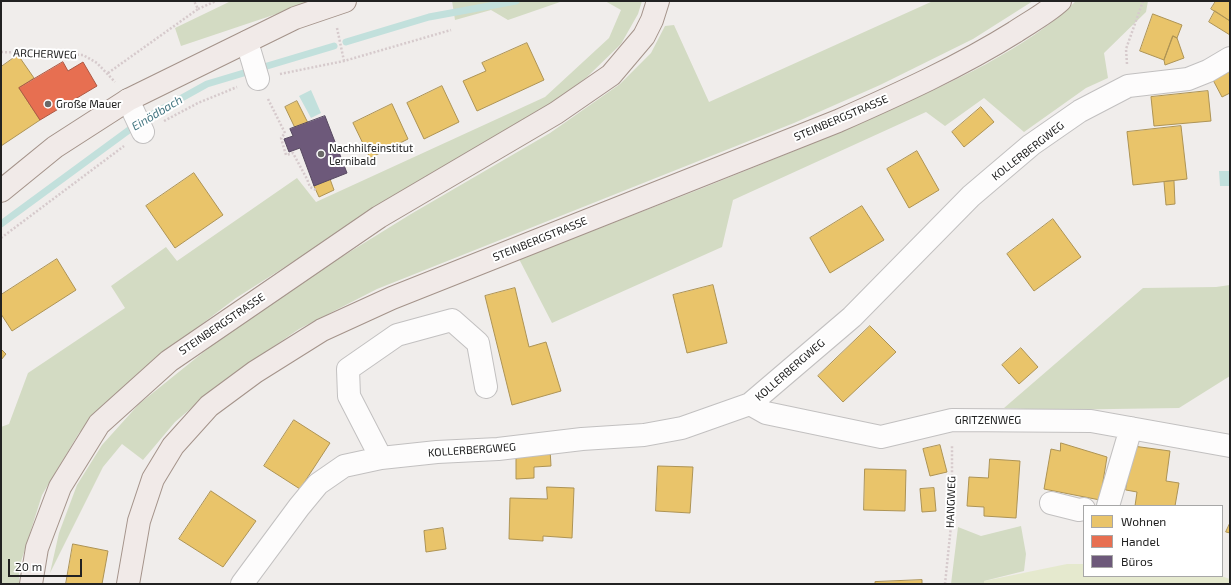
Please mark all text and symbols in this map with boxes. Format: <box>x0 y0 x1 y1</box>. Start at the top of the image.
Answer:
street label: ARCHERWEG <box>13 46 77 62</box>
water label: Einödbach <box>129 92 185 134</box>
street label: STEINBERGSTRASSE <box>792 92 890 144</box>
place label: Große Mauer <box>56 97 121 111</box>
marker: Große Mauer <box>43 99 53 109</box>
street label: KOLLERBERGWEG <box>989 119 1067 183</box>
place label: Nachhilfeinstitut Lernibald <box>329 141 413 167</box>
marker: Nachhilfeinstitut Lernibald <box>316 149 326 159</box>
street label: STEINBERGSTRASSE <box>491 214 589 264</box>
street label: STEINBERGSTRASSE <box>177 290 267 358</box>
street label: KOLLERBERGWEG <box>752 336 828 404</box>
street label: GRITZENWEG <box>955 413 1021 427</box>
street label: KOLLERBERGWEG <box>428 440 516 460</box>
street label: HANGWEG <box>943 476 959 528</box>
legend <box>1083 505 1223 577</box>
text: Wohnen <box>1121 514 1166 528</box>
text: Handel <box>1121 534 1159 548</box>
scale bar <box>10 551 84 577</box>
text: Büros <box>1121 554 1153 568</box>
text: 20 m <box>15 559 42 573</box>

